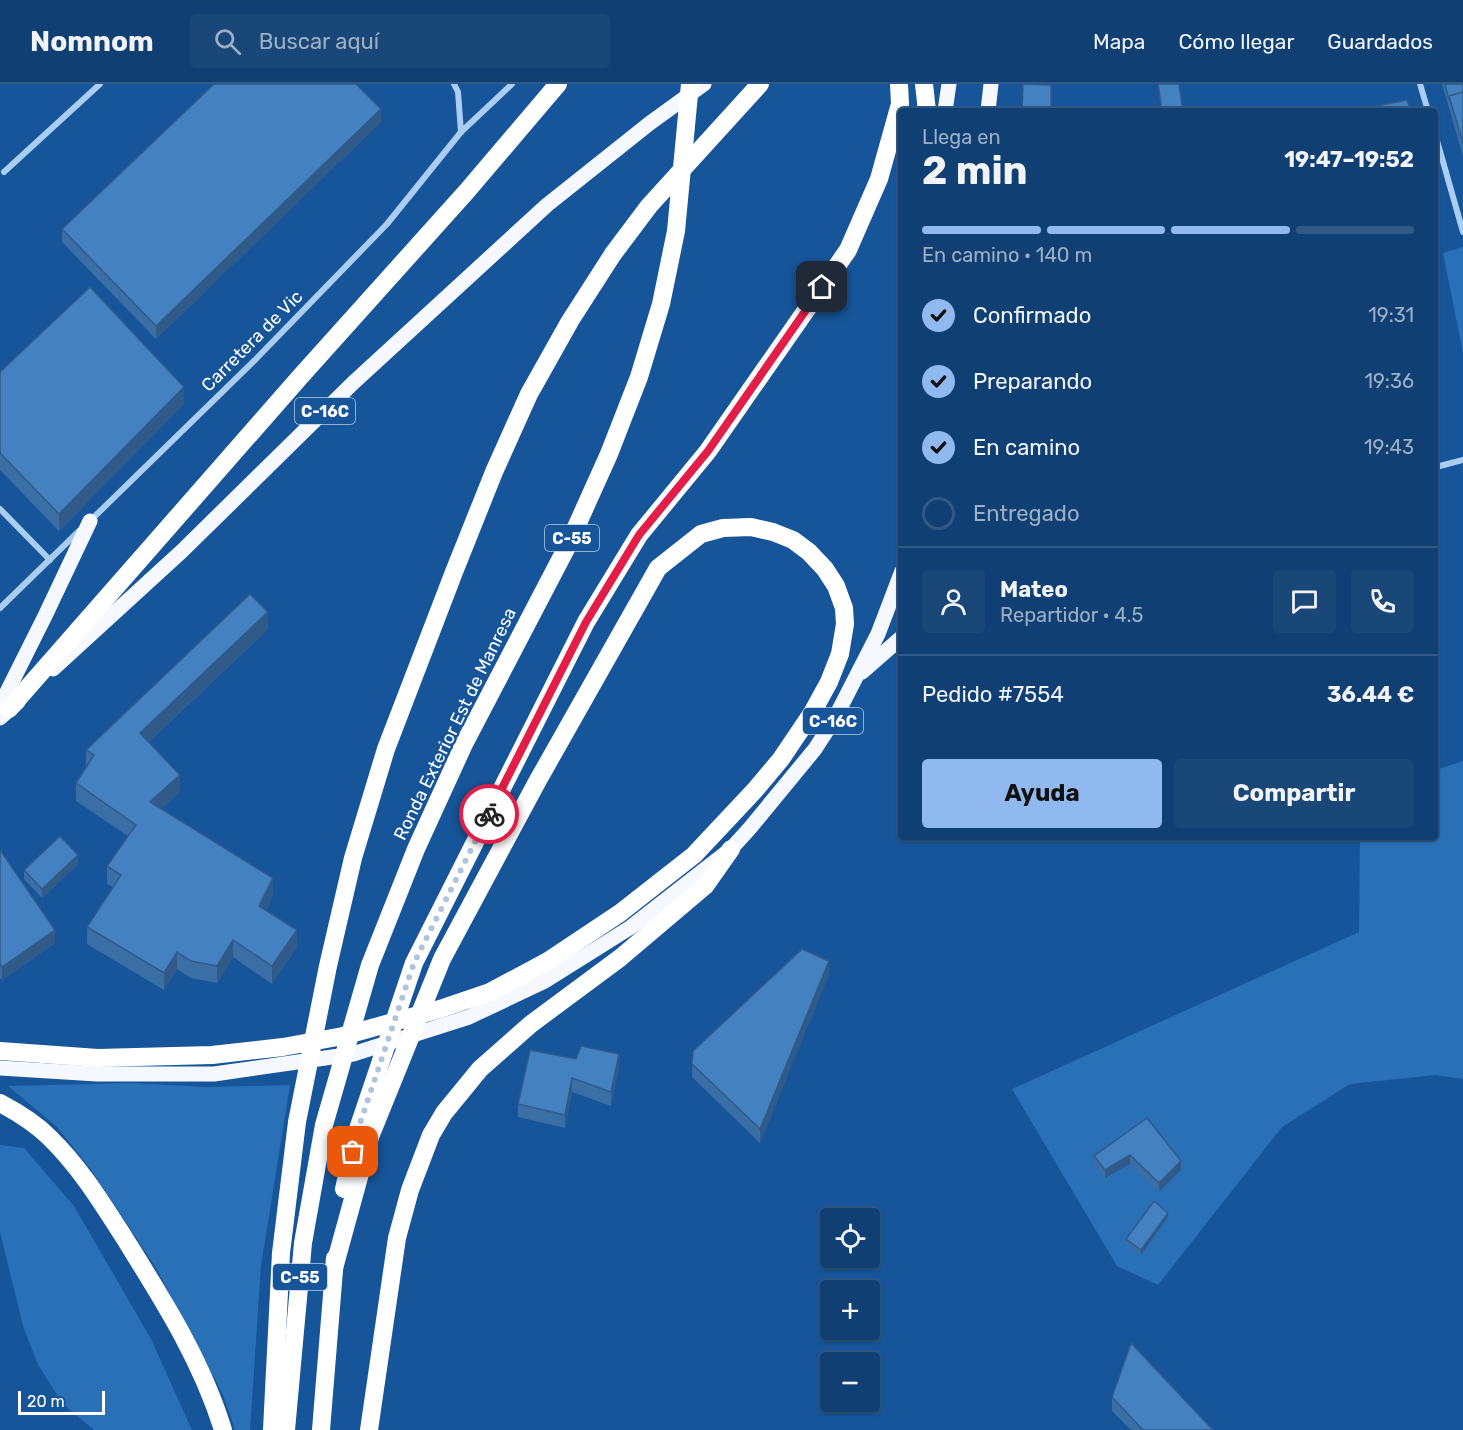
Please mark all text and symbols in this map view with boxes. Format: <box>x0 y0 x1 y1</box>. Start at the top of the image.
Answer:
search box <box>190 14 610 68</box>
text: Nomnom <box>30 25 154 58</box>
icon: search <box>211 25 244 58</box>
text: Buscar aquí <box>259 28 379 55</box>
text: Mapa <box>1093 29 1145 54</box>
text: Cómo llegar <box>1178 29 1294 54</box>
text: Guardados <box>1327 29 1433 54</box>
text: Llega en <box>922 125 1001 149</box>
text: 19:47–19:52 <box>1284 146 1414 173</box>
text: 2 min <box>922 148 1028 194</box>
text: En camino · 140 m <box>922 243 1092 267</box>
pin <box>796 261 847 312</box>
icon: home <box>805 270 838 303</box>
street label: Carretera de Vic <box>197 286 307 396</box>
icon: check <box>922 299 955 332</box>
text: Confirmado <box>973 302 1091 329</box>
text: 19:31 <box>1368 303 1414 327</box>
icon: check <box>922 365 955 398</box>
text: Preparando <box>973 368 1092 395</box>
text: 19:36 <box>1364 369 1414 393</box>
road number: C-16C <box>295 398 355 424</box>
icon: check <box>922 431 955 464</box>
text: En camino <box>973 434 1080 461</box>
text: 19:43 <box>1364 435 1414 459</box>
text: Entregado <box>973 500 1080 527</box>
road number: C-55 <box>545 525 599 551</box>
button: person <box>922 570 985 633</box>
button: chat <box>1273 570 1336 633</box>
button: phone <box>1351 570 1414 633</box>
text: Mateo <box>1000 576 1068 603</box>
text: Repartidor · 4.5 <box>1000 603 1143 627</box>
street label: Ronda Exterior Est de Manresa <box>389 604 521 844</box>
text: Pedido #7554 <box>922 681 1064 708</box>
text: 36.44 € <box>1327 681 1414 708</box>
road number: C-16C <box>803 708 863 734</box>
button: Ayuda <box>922 759 1162 828</box>
button: Compartir <box>1174 759 1414 828</box>
courier <box>459 784 519 844</box>
icon: bike <box>473 798 506 831</box>
pin <box>327 1126 378 1177</box>
icon: bag <box>336 1135 369 1168</box>
map controls <box>820 1208 880 1412</box>
button: locate <box>820 1208 880 1268</box>
road number: C-55 <box>273 1264 327 1290</box>
button: + <box>820 1280 880 1340</box>
button: − <box>820 1352 880 1412</box>
scale bar <box>18 1388 105 1416</box>
text: 20 m <box>27 1392 65 1411</box>

